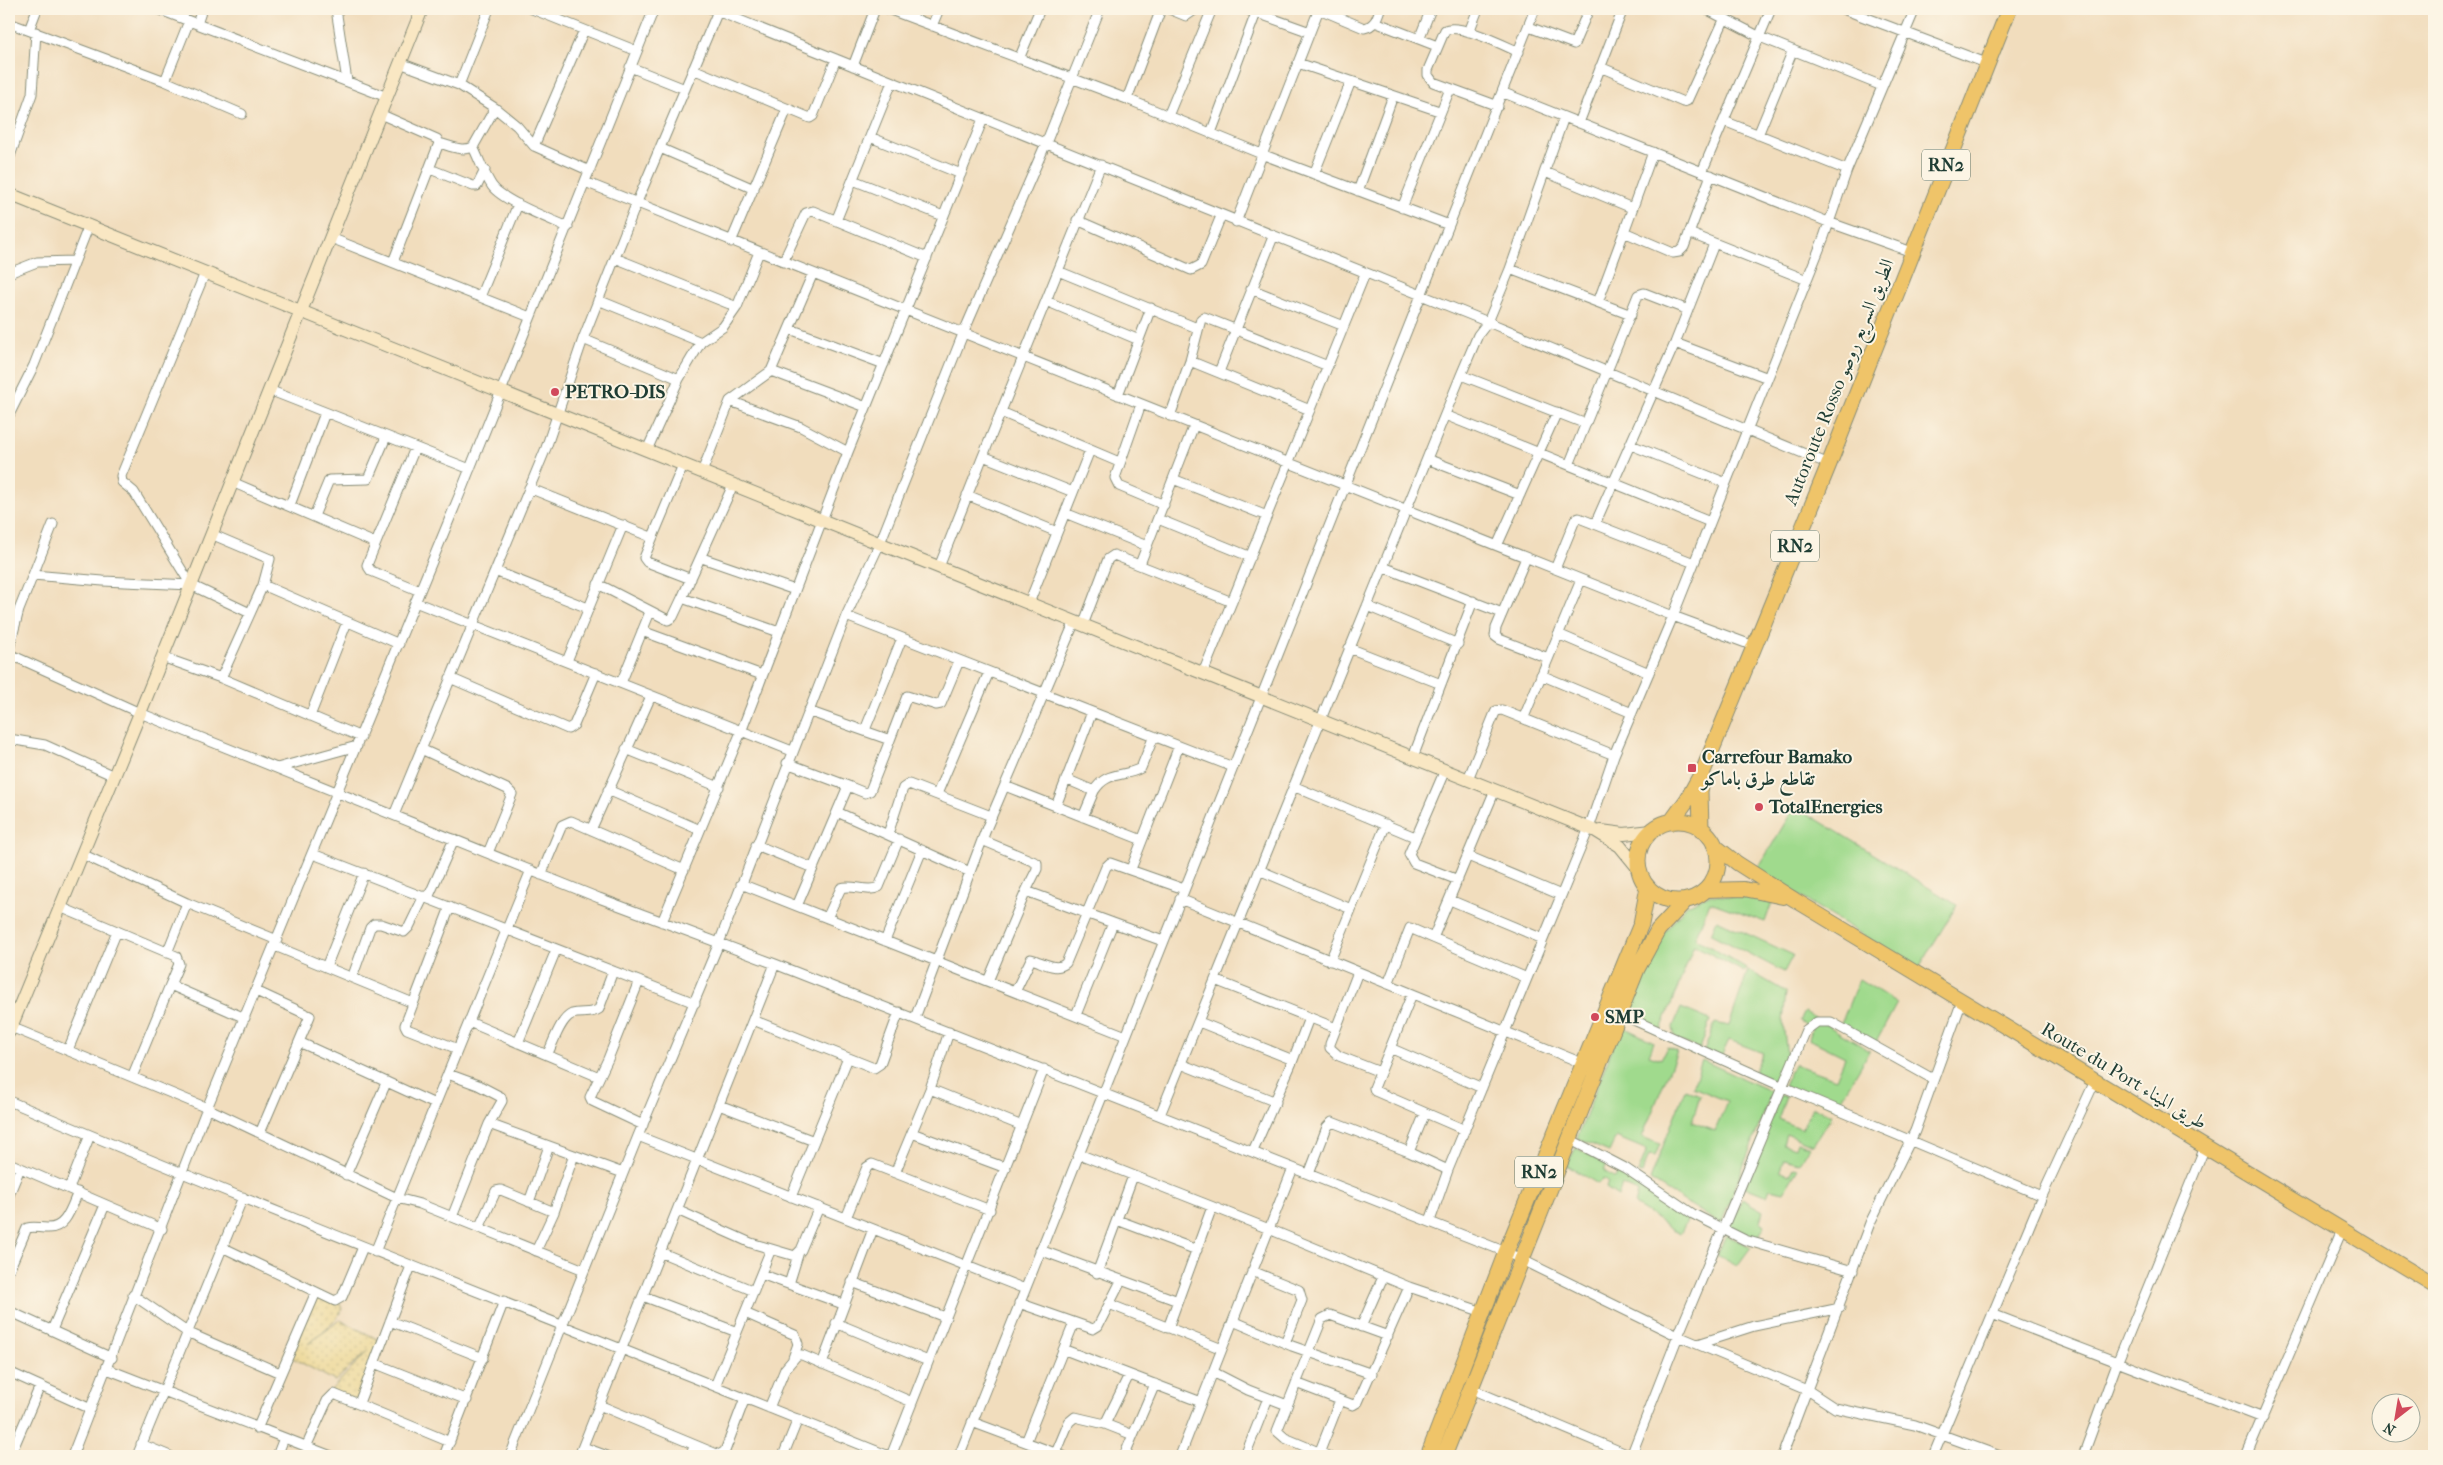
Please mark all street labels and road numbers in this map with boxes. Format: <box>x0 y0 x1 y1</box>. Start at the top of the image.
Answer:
road number: RN2 <box>1922 150 1970 180</box>
street label: Autoroute Rosso الطريق السريع روصو <box>1779 256 1904 512</box>
road number: RN2 <box>1771 530 1819 562</box>
street label: Route du Port طريق الميناء <box>2037 1018 2211 1135</box>
road number: RN2 <box>1515 1156 1563 1188</box>

